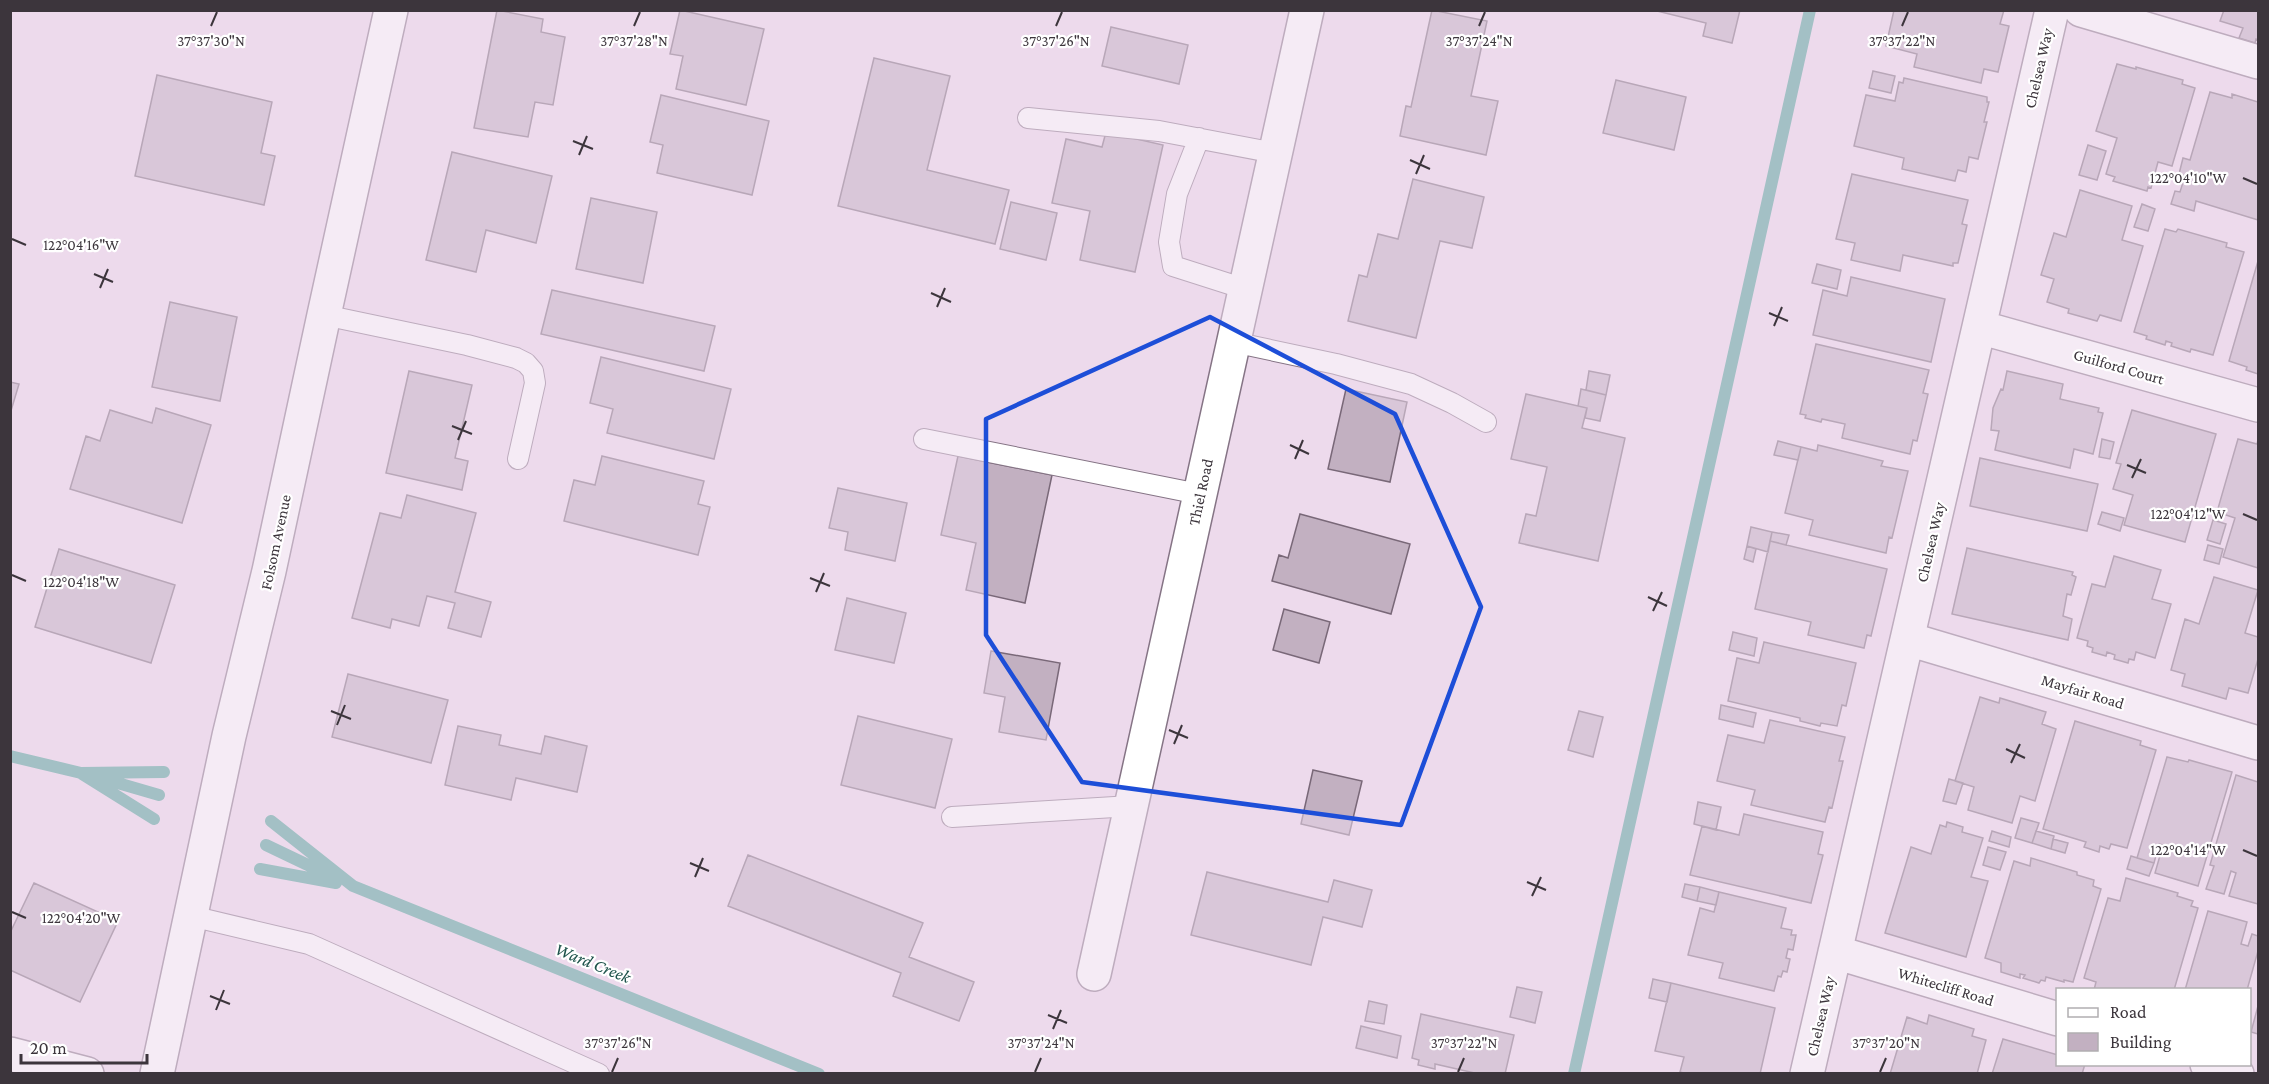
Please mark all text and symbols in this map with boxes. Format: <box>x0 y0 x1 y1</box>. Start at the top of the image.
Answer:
street label: Chelsea Way <box>2021 26 2057 110</box>
text: 37°37'30"N <box>177 33 245 49</box>
text: 37°37'28"N <box>600 33 668 49</box>
text: 37°37'26"N <box>1022 33 1090 49</box>
text: 37°37'24"N <box>1445 33 1513 49</box>
text: 37°37'22"N <box>1869 33 1935 49</box>
text: 122°04'10"W <box>2150 170 2226 186</box>
text: 122°04'16"W <box>43 237 119 253</box>
street label: Guilford Court <box>2072 345 2167 388</box>
street label: Thiel Road <box>1185 456 1216 527</box>
street label: Folsom Avenue <box>257 493 294 591</box>
street label: Chelsea Way <box>1913 500 1949 584</box>
text: 122°04'12"W <box>2150 506 2226 522</box>
text: 122°04'18"W <box>43 574 119 590</box>
street label: Mayfair Road <box>2039 671 2127 713</box>
text: 122°04'14"W <box>2150 842 2226 858</box>
text: 122°04'20"W <box>42 910 120 926</box>
water label: Ward Creek <box>552 939 635 988</box>
street label: Whitecliff Road <box>1896 964 1996 1009</box>
street label: Chelsea Way <box>1803 974 1839 1058</box>
legend <box>2056 988 2251 1066</box>
text: Road <box>2110 1002 2147 1022</box>
scale bar <box>21 1027 147 1065</box>
text: Building <box>2110 1032 2172 1052</box>
text: 37°37'26"N <box>584 1035 652 1051</box>
text: 37°37'24"N <box>1007 1035 1075 1051</box>
text: 37°37'22"N <box>1431 1035 1497 1051</box>
text: 37°37'20"N <box>1852 1035 1920 1051</box>
text: 20 m <box>30 1038 67 1058</box>

